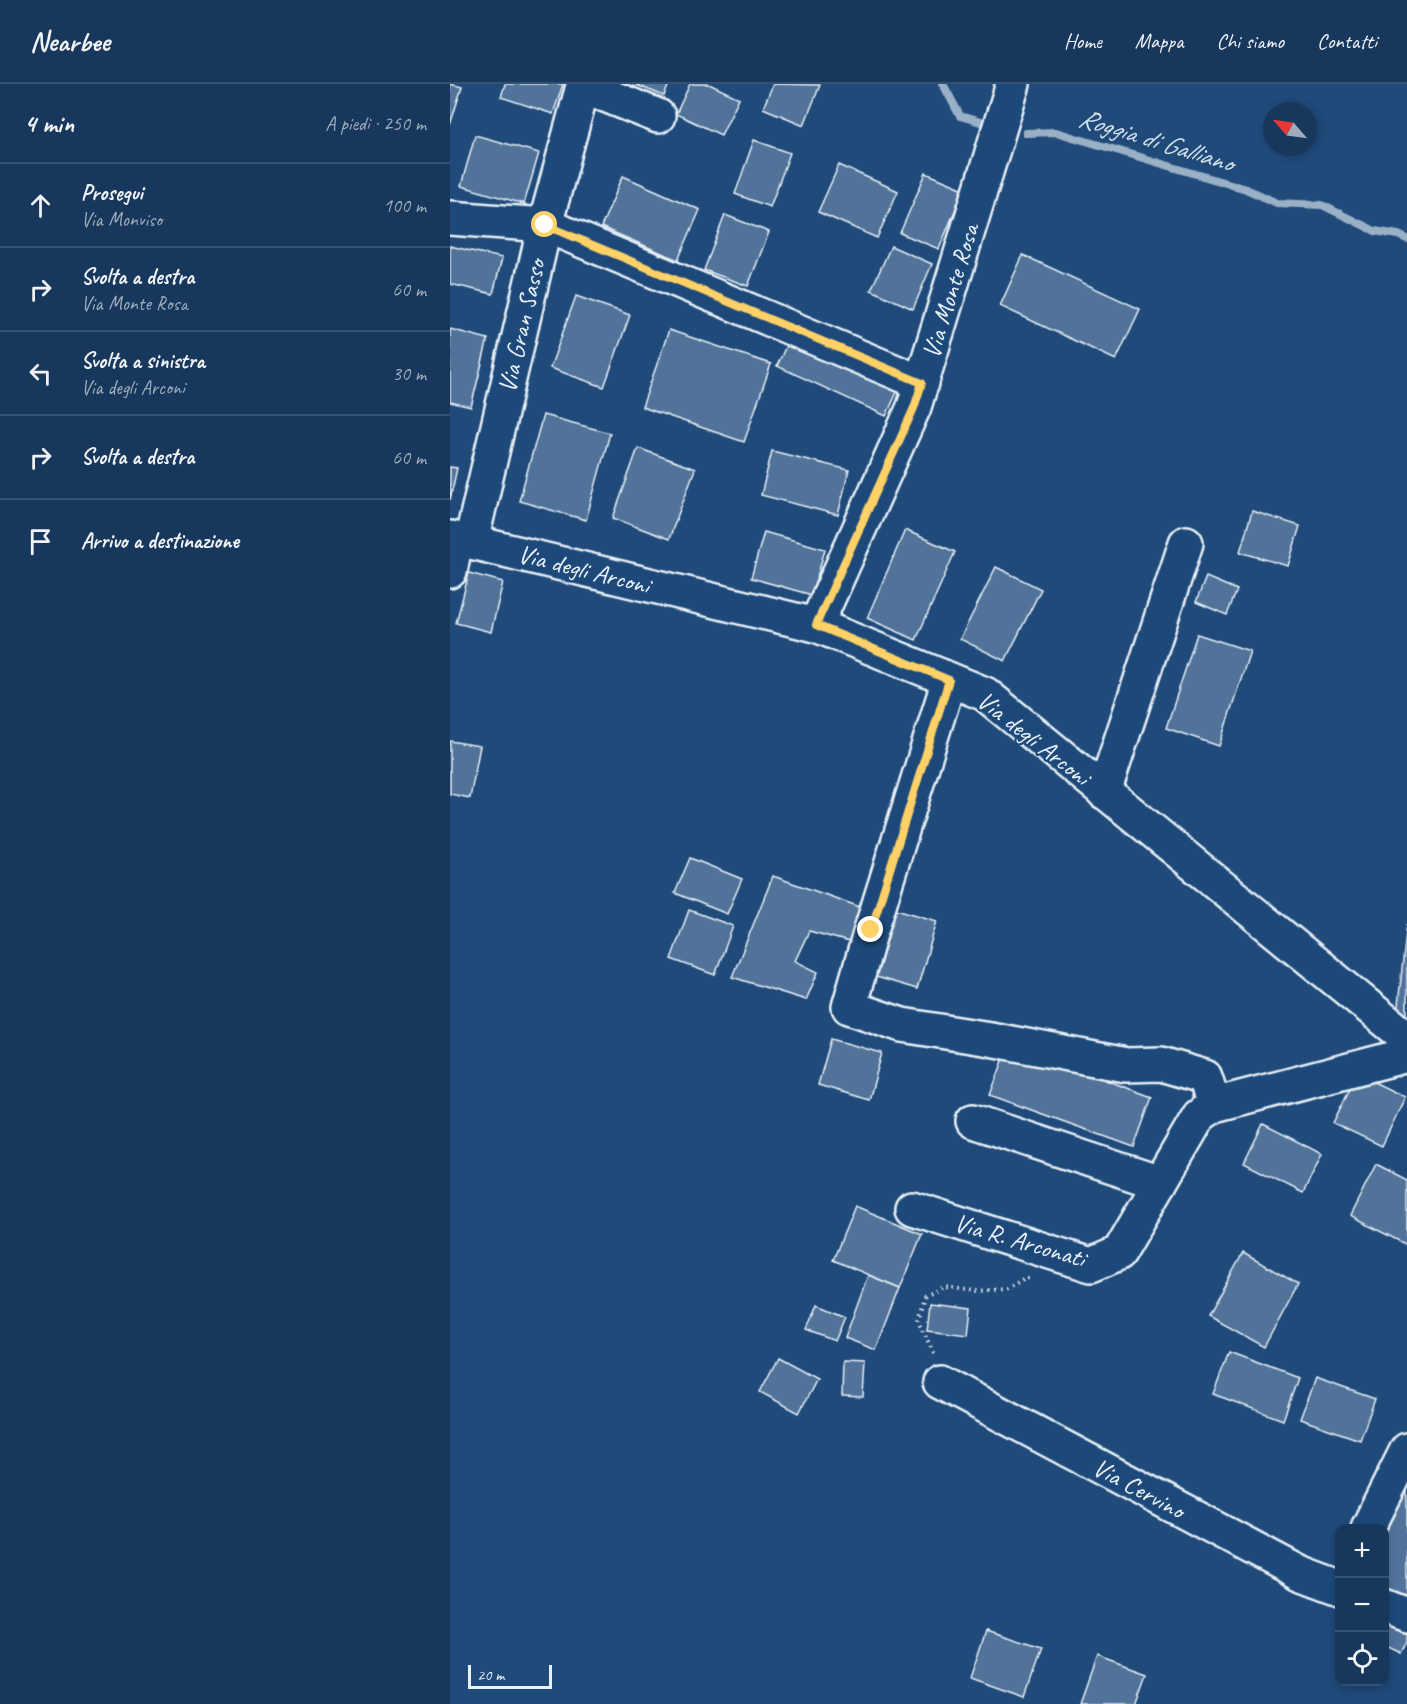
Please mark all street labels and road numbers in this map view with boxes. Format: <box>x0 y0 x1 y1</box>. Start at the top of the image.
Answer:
street label: Via Monte Rosa <box>914 218 987 362</box>
street label: Via Gran Sasso <box>490 254 553 396</box>
street label: Via degli Arconi <box>514 537 656 603</box>
street label: Via degli Arconi <box>970 684 1099 795</box>
street label: Via R. Arconati <box>951 1206 1092 1276</box>
street label: Via Cervino <box>1087 1451 1193 1528</box>

